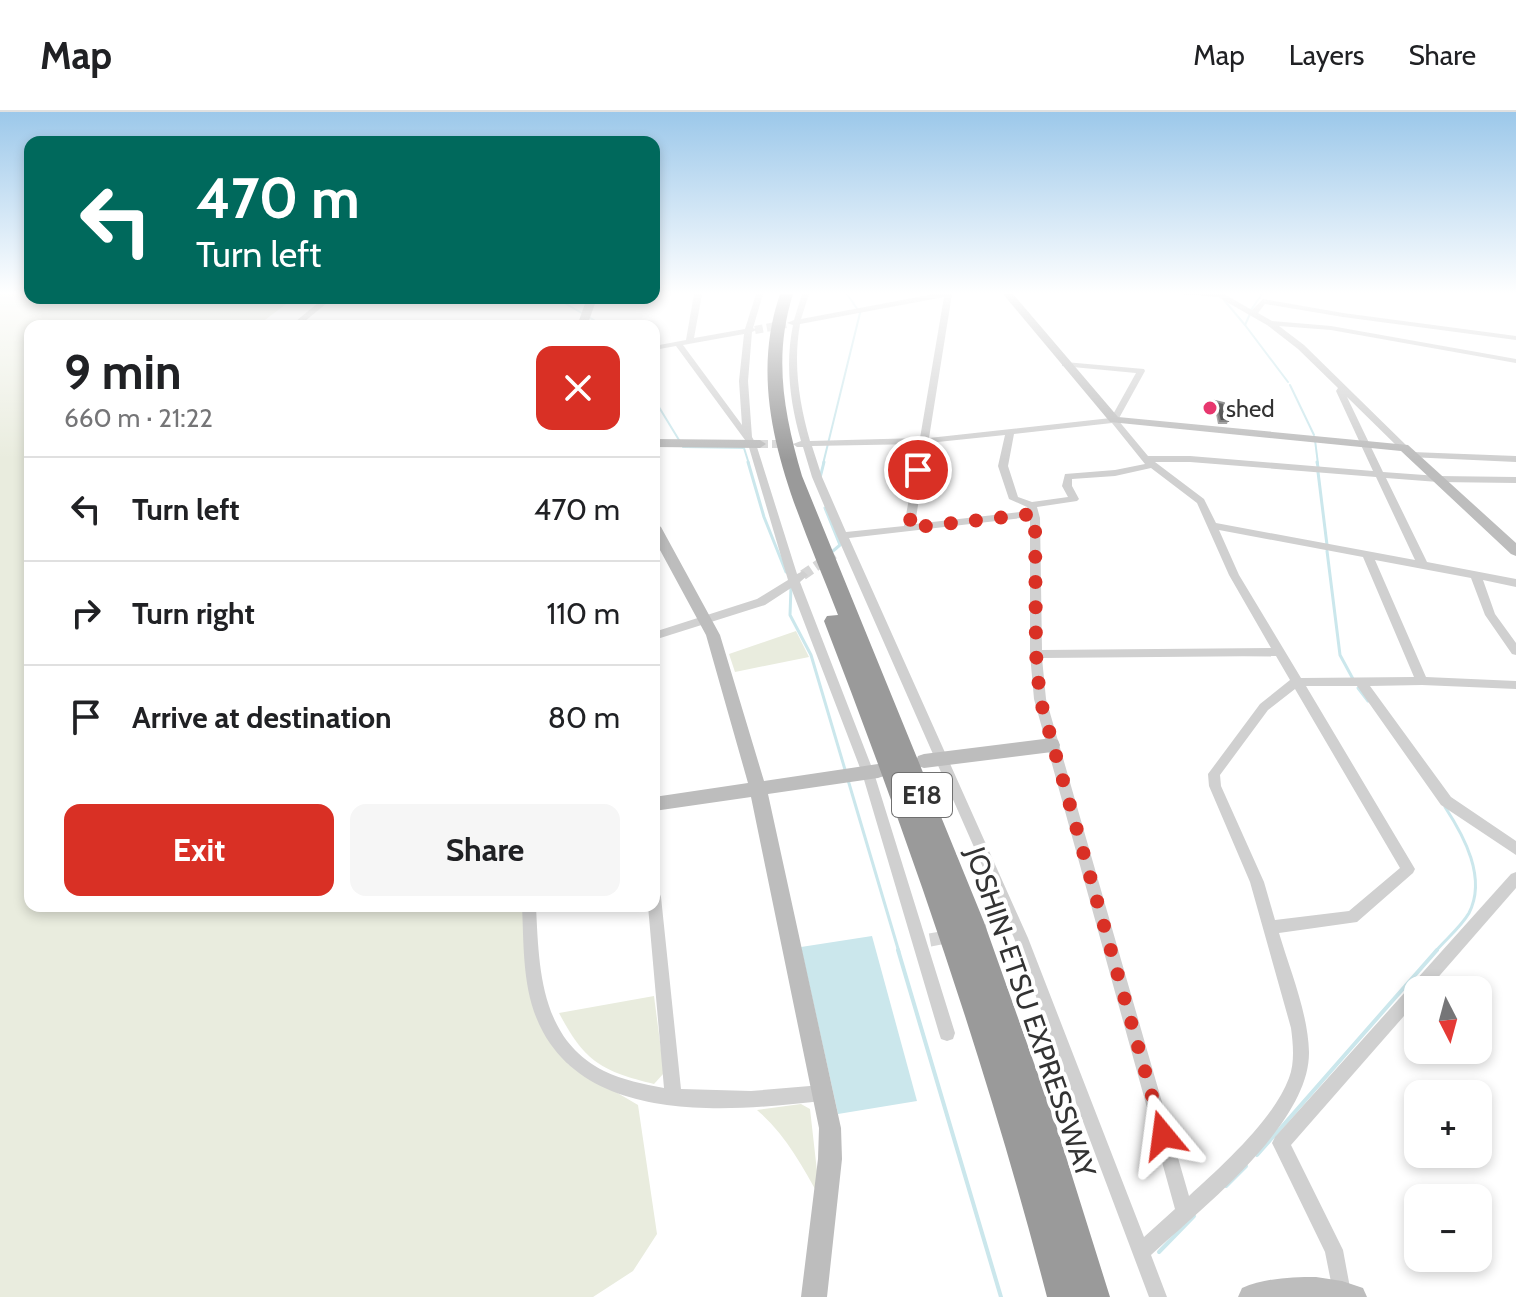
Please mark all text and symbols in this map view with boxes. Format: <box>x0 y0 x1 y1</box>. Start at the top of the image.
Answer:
text: Map <box>40 32 112 79</box>
text: Map <box>1193 38 1245 72</box>
text: Layers <box>1289 38 1364 72</box>
text: Share <box>1408 38 1476 72</box>
text: 470 m <box>196 164 360 232</box>
icon: left <box>64 168 168 272</box>
text: Turn left <box>196 232 321 276</box>
text: 9 min <box>64 343 182 401</box>
button: close <box>536 346 620 430</box>
place label: shed <box>1226 394 1275 423</box>
marker: shed <box>1201 399 1219 417</box>
text: 660 m · 21:22 <box>64 402 213 434</box>
pin <box>884 436 952 504</box>
icon: arrive <box>896 448 940 492</box>
icon: left <box>64 487 108 531</box>
text: Turn left <box>132 491 240 528</box>
text: 470 m <box>534 491 620 528</box>
icon: right <box>64 591 108 635</box>
text: Turn right <box>132 595 255 632</box>
text: 110 m <box>546 595 620 632</box>
icon: arrive <box>64 695 108 739</box>
text: Arrive at destination <box>132 699 392 736</box>
text: 80 m <box>548 699 620 736</box>
road number: E18 <box>892 773 952 817</box>
button: Exit <box>64 804 334 896</box>
button: Share <box>350 804 620 896</box>
street label: JOSHIN-ETSU EXPRESSWAY <box>958 842 1104 1183</box>
north arrow <box>1404 976 1492 1064</box>
map controls <box>1404 976 1492 1272</box>
button: + <box>1404 1080 1492 1168</box>
position arrow <box>1121 1093 1205 1177</box>
button: − <box>1404 1184 1492 1272</box>

